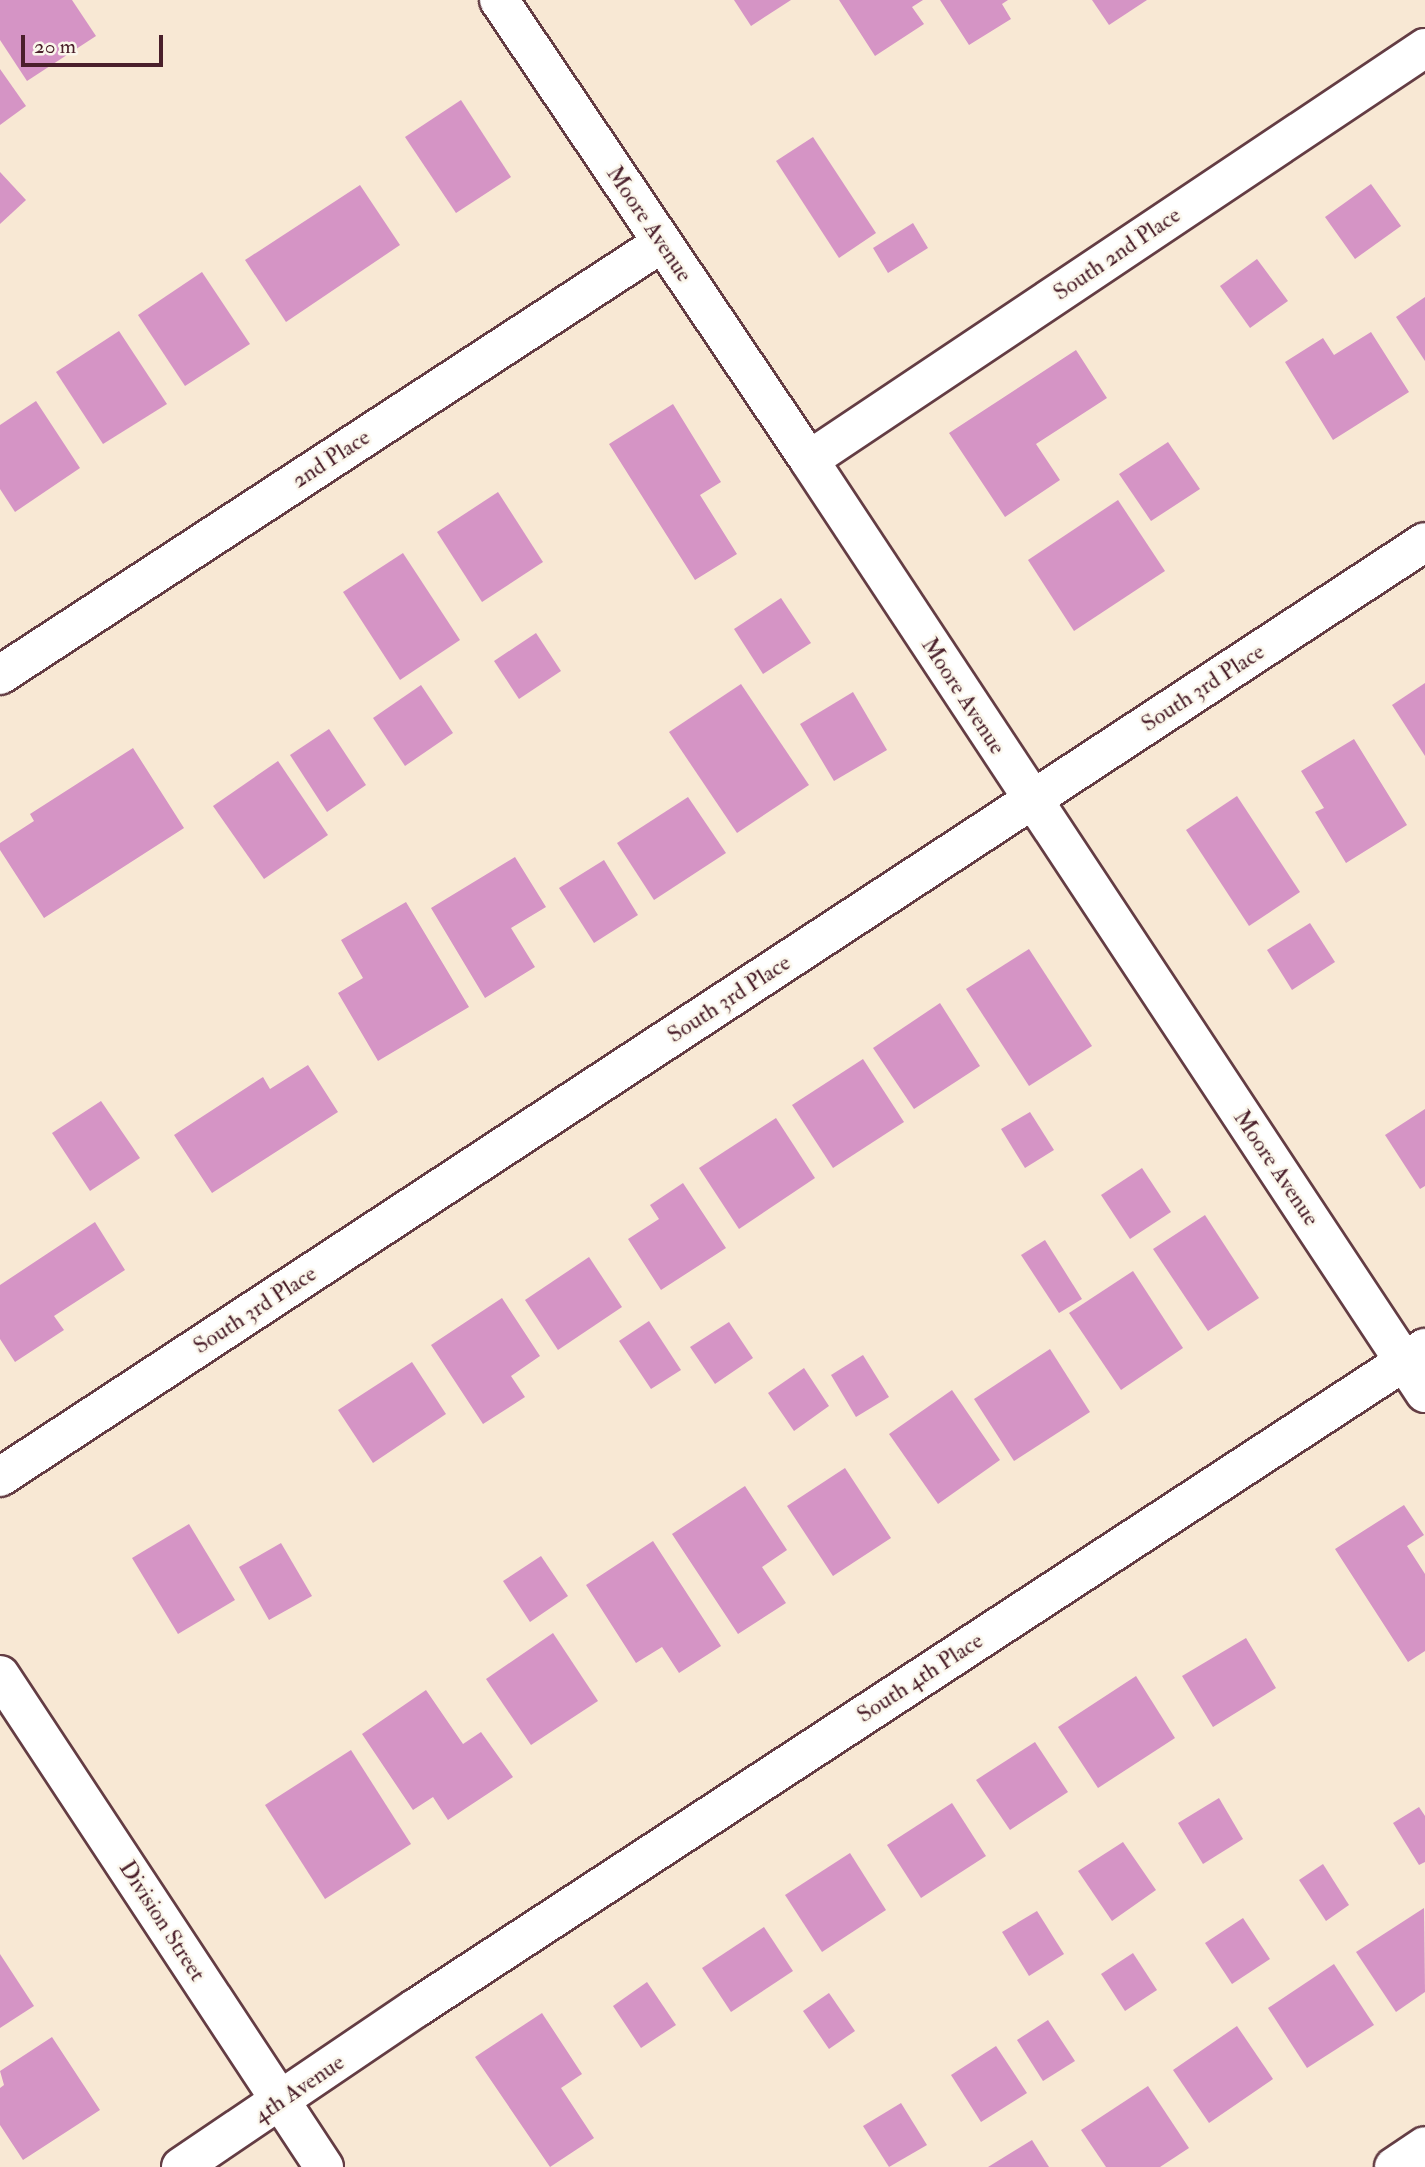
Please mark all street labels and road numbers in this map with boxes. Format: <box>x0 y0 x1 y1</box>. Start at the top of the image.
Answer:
street label: Moore Avenue <box>600 161 698 287</box>
street label: South 2nd Place <box>1048 201 1186 307</box>
street label: 2nd Place <box>287 424 375 494</box>
street label: Moore Avenue <box>915 633 1011 759</box>
street label: South 3rd Place <box>1136 638 1270 738</box>
street label: South 3rd Place <box>662 949 796 1049</box>
street label: Moore Avenue <box>1227 1105 1325 1231</box>
street label: South 3rd Place <box>188 1260 322 1360</box>
street label: South 4th Place <box>852 1627 988 1729</box>
street label: Division Street <box>113 1856 211 1986</box>
street label: 4th Avenue <box>248 2049 350 2129</box>

